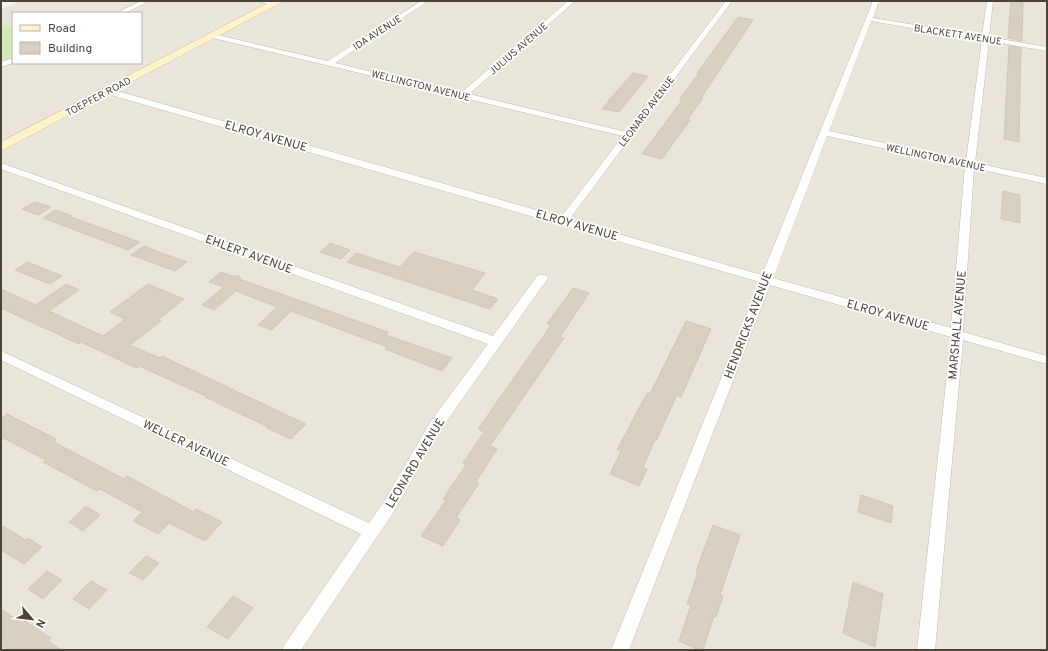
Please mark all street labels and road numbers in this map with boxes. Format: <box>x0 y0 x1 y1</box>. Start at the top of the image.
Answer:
street label: IDA AVENUE <box>351 13 405 54</box>
street label: JULIUS AVENUE <box>487 20 551 78</box>
street label: BLACKETT AVENUE <box>913 22 1003 49</box>
street label: WELLINGTON AVENUE <box>370 68 472 105</box>
street label: LEONARD AVENUE <box>616 74 678 150</box>
street label: TOEPFER ROAD <box>64 75 134 120</box>
street label: ELROY AVENUE <box>223 118 309 156</box>
street label: WELLINGTON AVENUE <box>885 142 987 175</box>
street label: ELROY AVENUE <box>534 207 620 245</box>
street label: EHLERT AVENUE <box>203 232 294 278</box>
street label: HENDRICKS AVENUE <box>721 269 777 381</box>
street label: MARSHALL AVENUE <box>945 270 971 380</box>
street label: ELROY AVENUE <box>845 297 931 335</box>
street label: LEONARD AVENUE <box>383 415 449 512</box>
street label: WELLER AVENUE <box>140 417 231 471</box>

